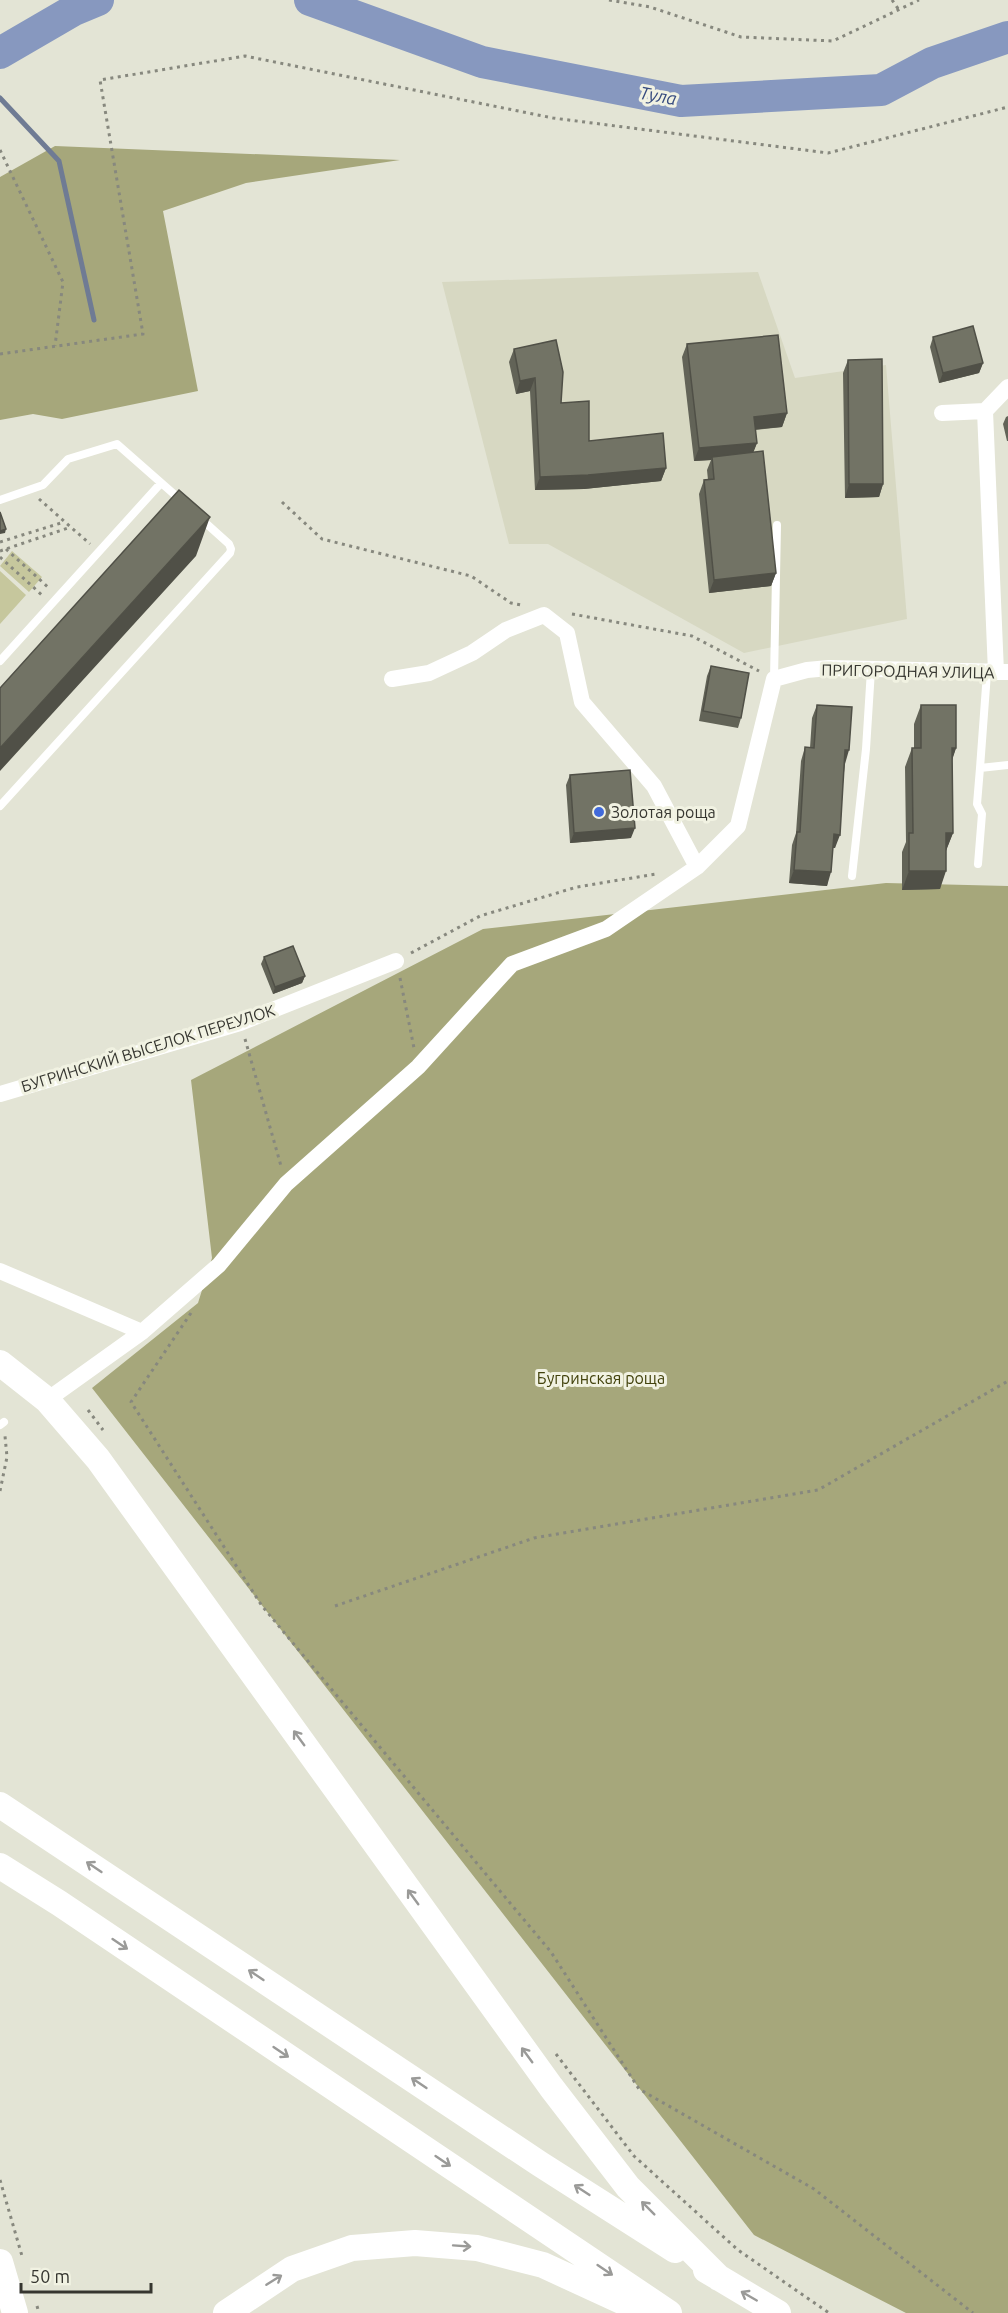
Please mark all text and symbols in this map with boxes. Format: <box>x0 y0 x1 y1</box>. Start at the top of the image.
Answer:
water label: Тула <box>638 82 678 108</box>
street label: ПРИГОРОДНАЯ УЛИЦА <box>821 660 995 682</box>
place label: Золотая роща <box>611 803 716 821</box>
marker: Золотая роща <box>592 805 606 819</box>
street label: БУГРИНСКИЙ ВЫСЕЛОК ПЕРЕУЛОК <box>19 1000 277 1095</box>
park label: Бугринская роща <box>537 1369 665 1387</box>
one-way arrow <box>293 1731 306 1747</box>
one-way arrow <box>86 1861 103 1873</box>
one-way arrow <box>407 1889 420 1905</box>
one-way arrow <box>111 1937 128 1950</box>
one-way arrow <box>249 1969 265 1981</box>
one-way arrow <box>273 2046 290 2059</box>
one-way arrow <box>521 2047 534 2063</box>
one-way arrow <box>411 2077 428 2089</box>
one-way arrow <box>434 2155 451 2167</box>
one-way arrow <box>574 2184 591 2196</box>
one-way arrow <box>641 2200 655 2215</box>
one-way arrow <box>452 2241 472 2252</box>
scale bar <box>21 2256 152 2294</box>
one-way arrow <box>596 2264 613 2276</box>
text: 50 m <box>30 2266 70 2286</box>
one-way arrow <box>266 2274 283 2287</box>
one-way arrow <box>741 2289 758 2301</box>

